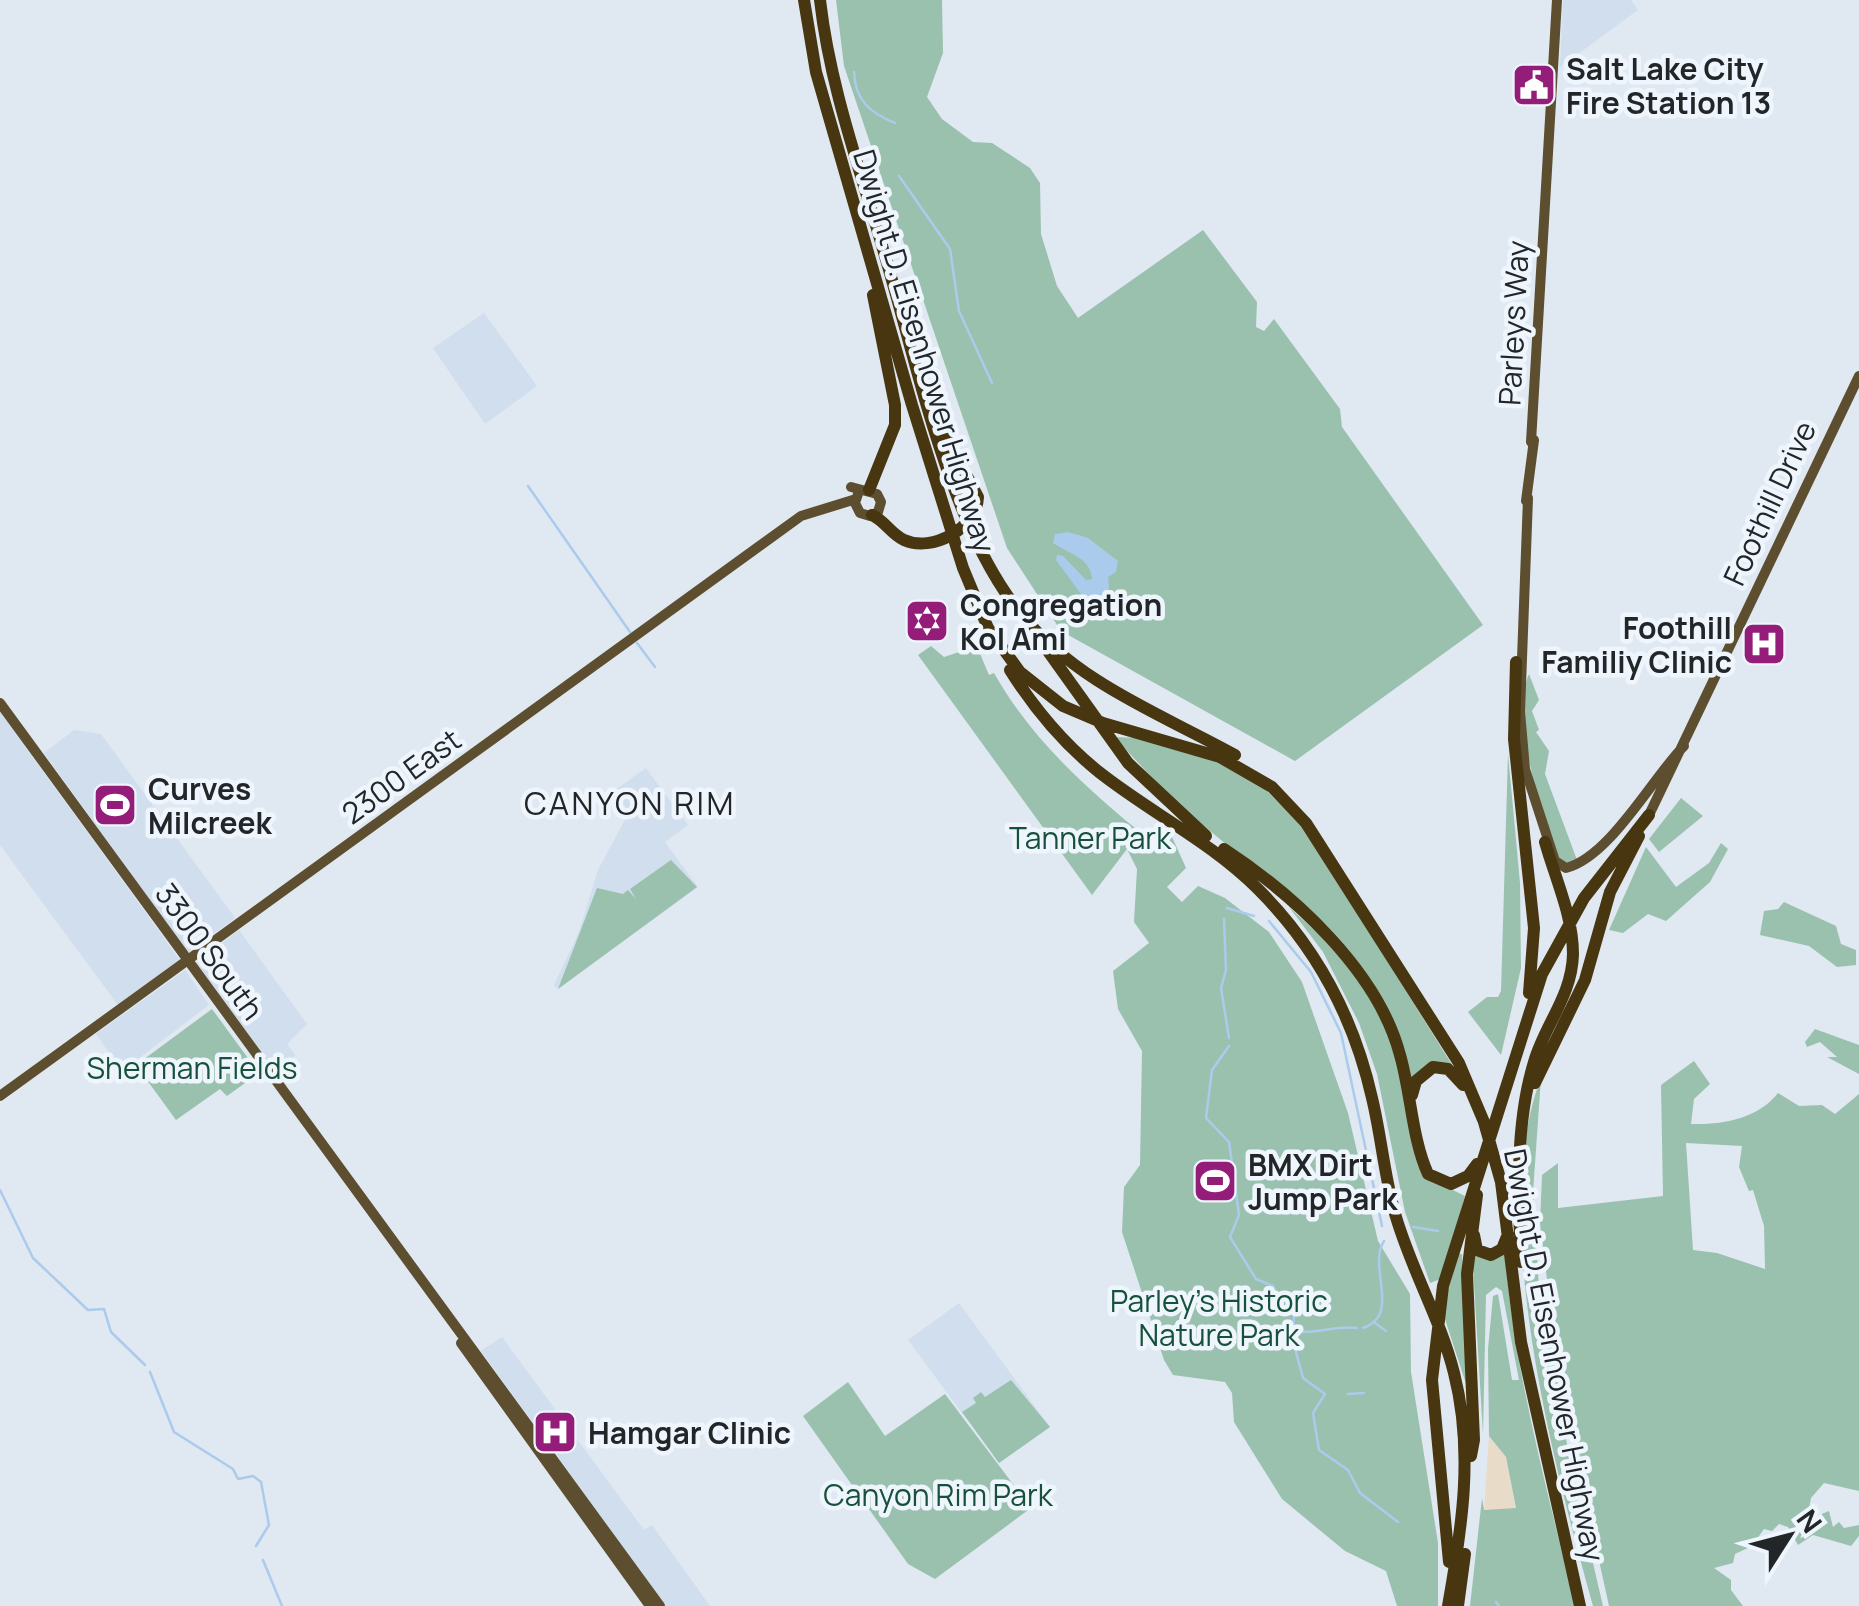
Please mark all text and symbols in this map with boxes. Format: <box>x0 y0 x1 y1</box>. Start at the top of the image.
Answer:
place label: Salt Lake City Fire Station 13 <box>1566 48 1771 123</box>
public building icon: Salt Lake City Fire Station 13 <box>1511 62 1557 108</box>
street label: Dwight D. Eisenhower Highway <box>844 144 1006 558</box>
street label: Parleys Way <box>1488 239 1538 406</box>
street label: Foothill Drive <box>1713 414 1825 592</box>
place label: Congregation Kol Ami <box>960 584 1162 659</box>
synagogue icon: Congregation Kol Ami <box>904 598 950 644</box>
place label: Foothill Familiy Clinic <box>1541 607 1732 682</box>
hospital icon: Foothill Familiy Clinic <box>1741 621 1787 667</box>
street label: 2300 East <box>333 719 469 833</box>
place label: Curves Milcreek <box>148 768 273 843</box>
district label: CANYON RIM <box>524 781 736 825</box>
sports icon: Curves Milcreek <box>92 782 138 828</box>
park label: Tanner Park <box>1009 817 1172 858</box>
street label: 3300 South <box>146 874 274 1028</box>
park label: Sherman Fields <box>87 1047 297 1088</box>
place label: BMX Dirt Jump Park <box>1248 1144 1398 1219</box>
street label: Dwight D. Eisenhower Highway <box>1495 1145 1615 1565</box>
sports icon: BMX Dirt Jump Park <box>1192 1158 1238 1204</box>
park label: Parley's Historic Nature Park <box>1110 1280 1328 1355</box>
hospital icon: Hamgar Clinic <box>532 1409 578 1455</box>
place label: Hamgar Clinic <box>588 1412 791 1453</box>
park label: Canyon Rim Park <box>823 1474 1054 1515</box>
north arrow <box>1739 1486 1839 1586</box>
text: N <box>1789 1501 1831 1540</box>

